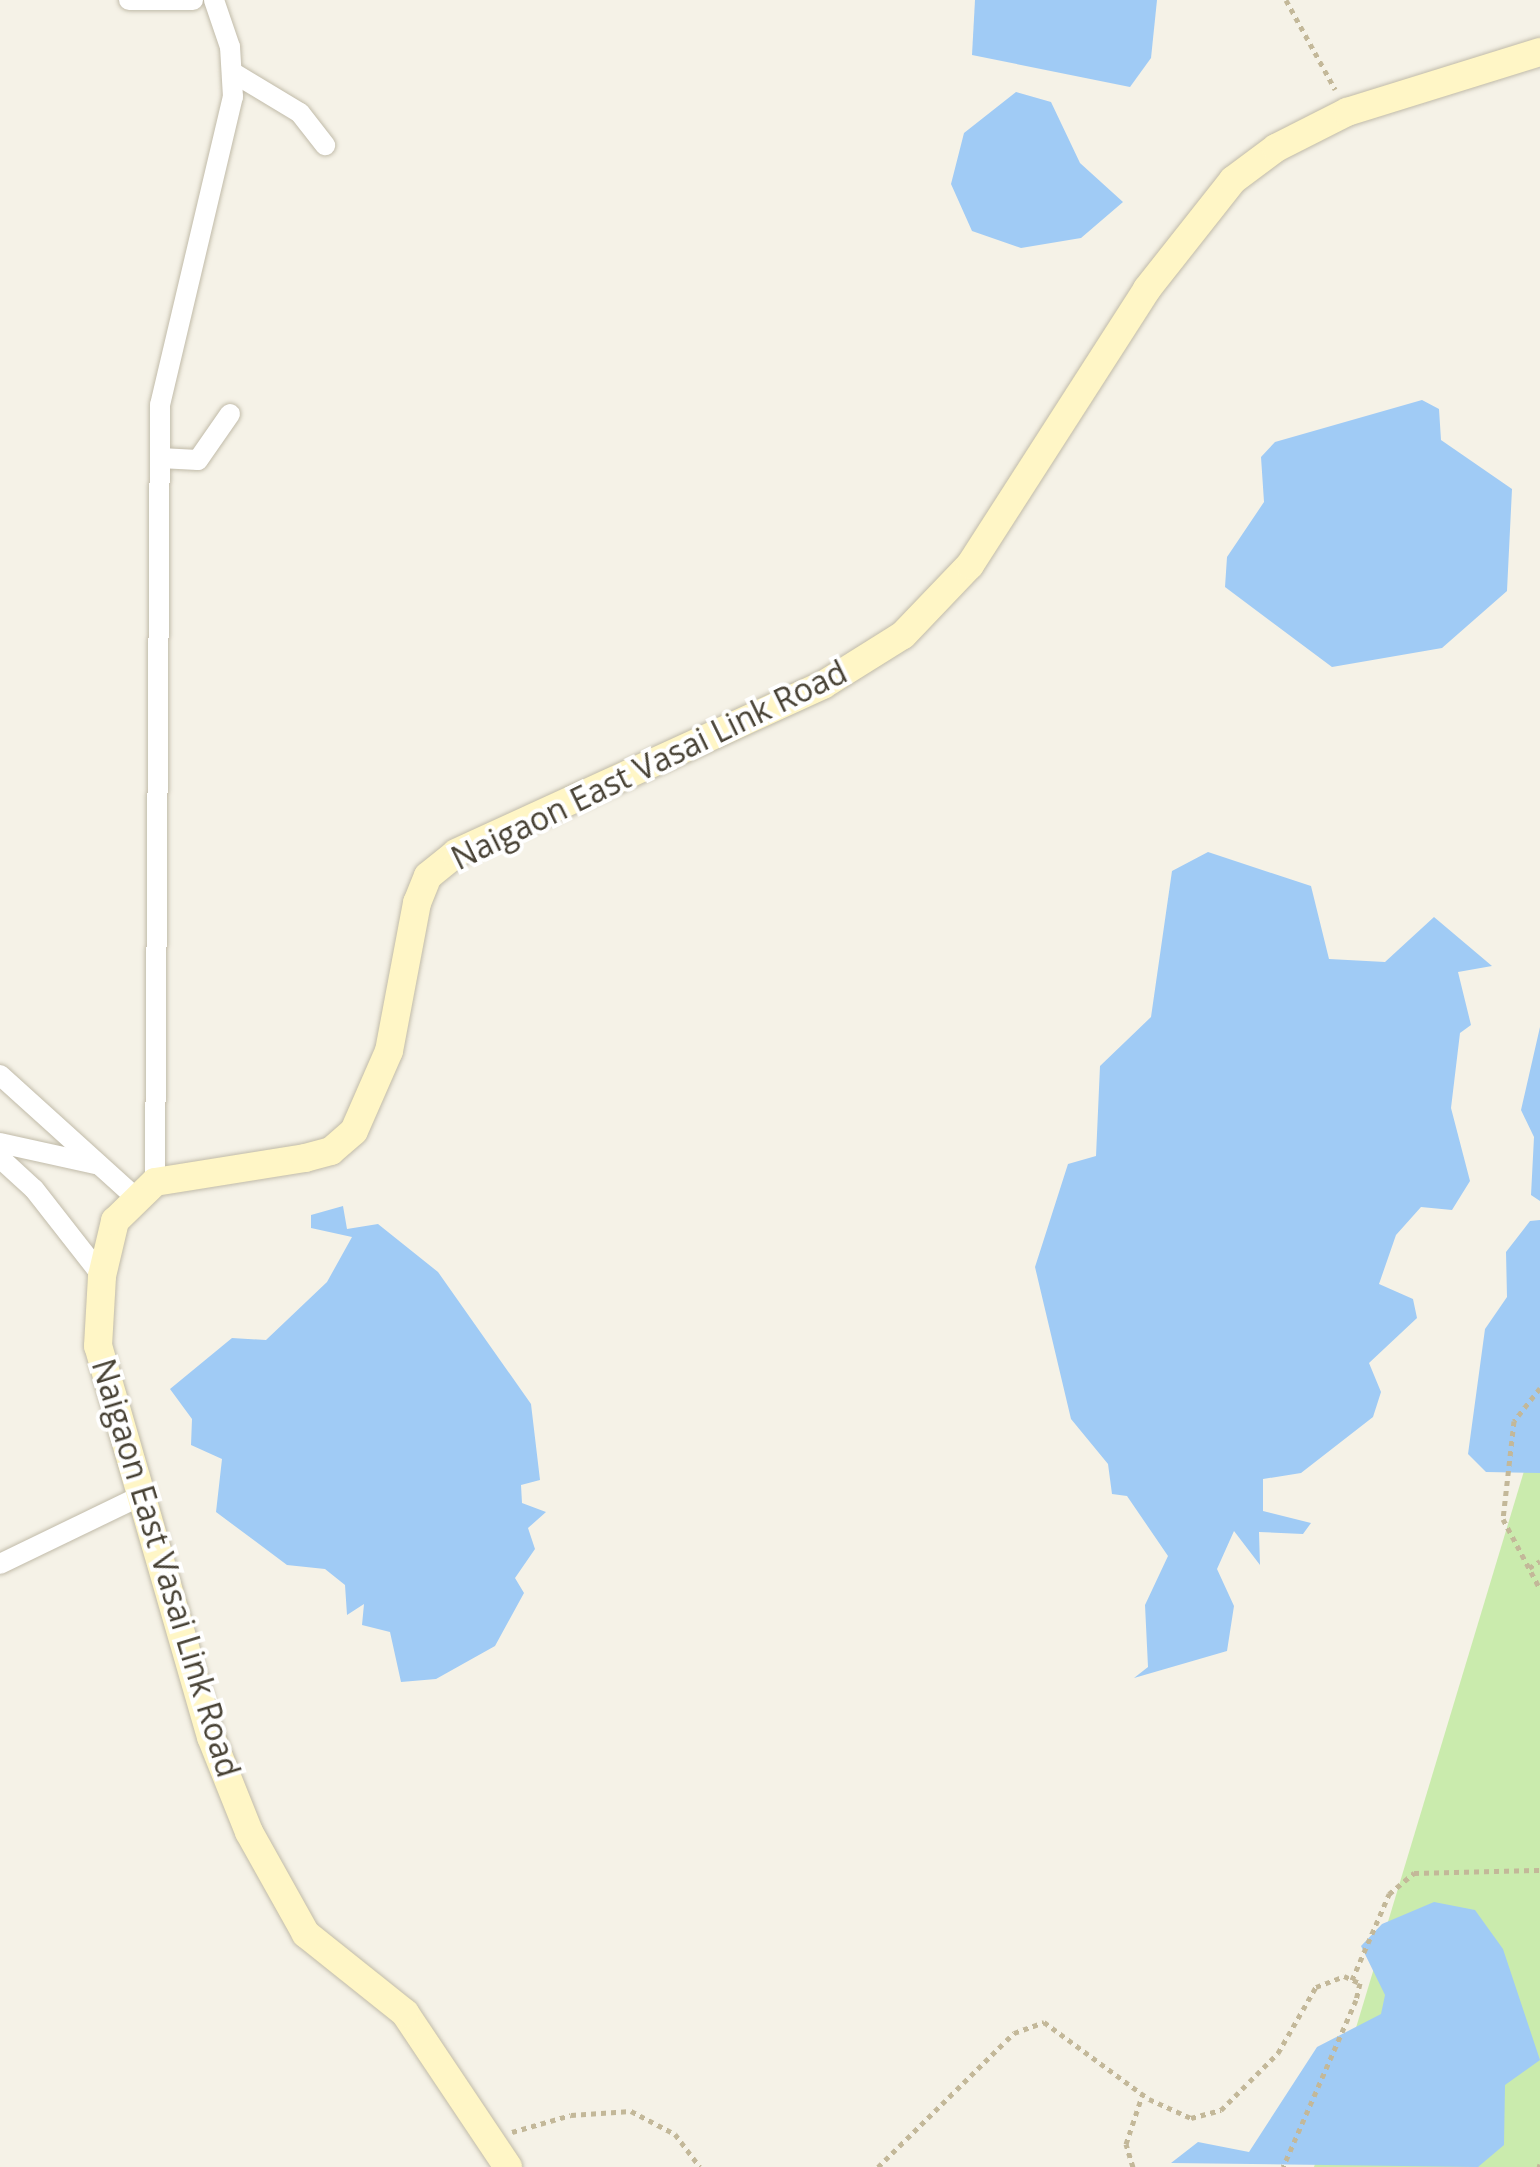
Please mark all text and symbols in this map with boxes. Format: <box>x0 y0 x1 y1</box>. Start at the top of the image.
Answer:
street label: Naigaon East Vasai Link Road <box>445 652 853 878</box>
street label: Naigaon East Vasai Link Road <box>84 1354 248 1782</box>

